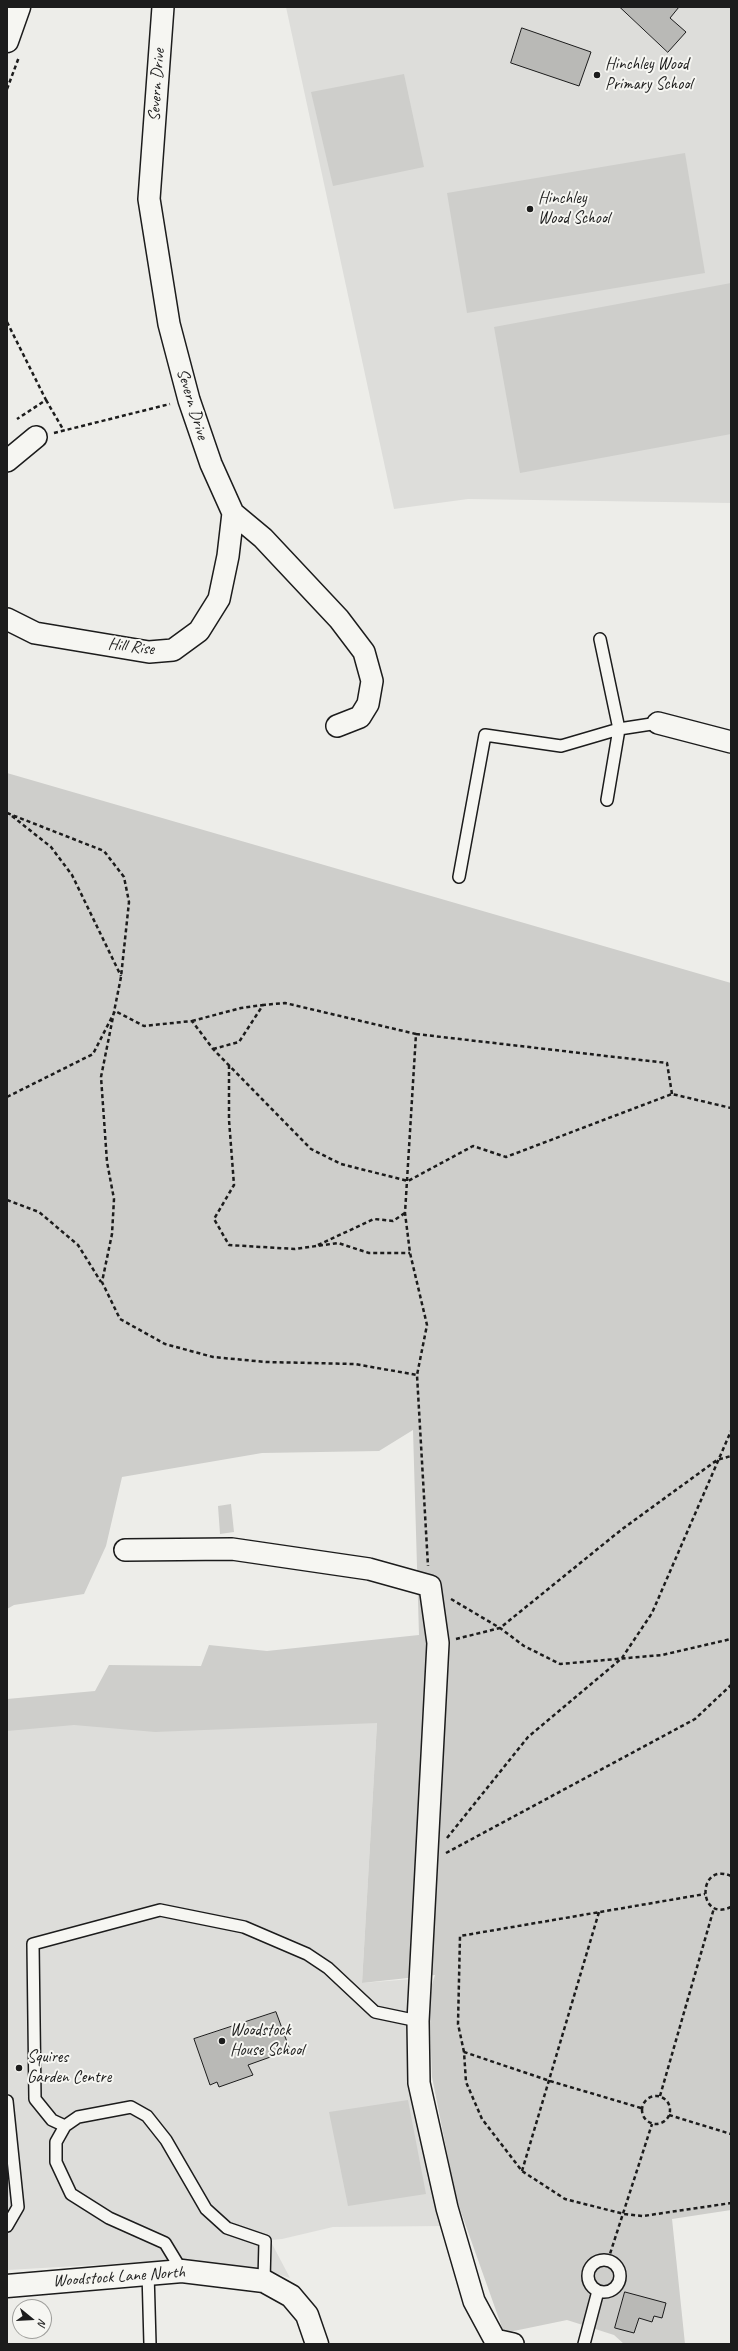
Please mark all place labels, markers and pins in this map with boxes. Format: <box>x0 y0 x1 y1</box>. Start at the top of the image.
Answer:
place label: Hinchley Wood Primary School <box>605 55 692 95</box>
marker: Hinchley Wood Primary School <box>592 70 602 80</box>
place label: Hinchley Wood School <box>538 189 610 229</box>
marker: Hinchley Wood School <box>525 204 535 214</box>
place label: Woodstock House School <box>230 2021 304 2061</box>
marker: Woodstock House School <box>217 2036 227 2046</box>
place label: Squires Garden Centre <box>27 2048 111 2088</box>
marker: Squires Garden Centre <box>14 2063 24 2073</box>

